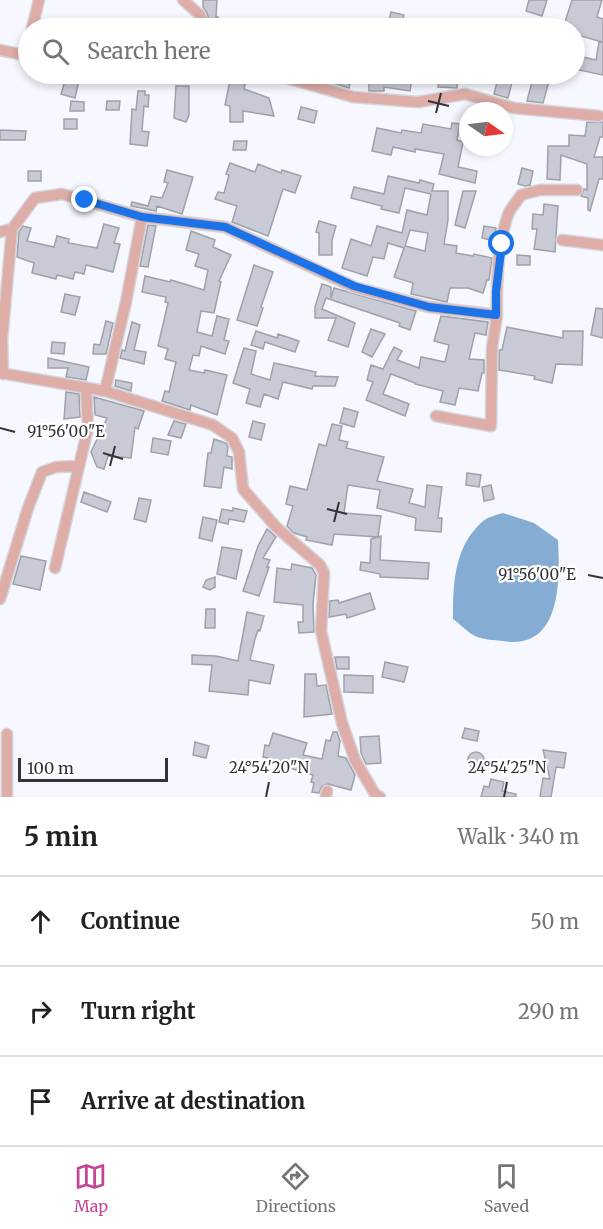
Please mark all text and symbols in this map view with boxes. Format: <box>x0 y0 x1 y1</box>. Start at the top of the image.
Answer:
search box <box>18 18 585 84</box>
icon: search <box>39 35 72 68</box>
text: Search here <box>87 37 210 65</box>
north arrow <box>459 102 513 156</box>
route end <box>71 186 97 212</box>
route start <box>488 230 514 256</box>
text: 91°56'00"E <box>27 422 105 441</box>
text: 91°56'00"E <box>498 565 576 584</box>
scale bar <box>18 755 168 782</box>
text: 100 m <box>27 758 74 778</box>
text: 24°54'20"N <box>229 758 309 777</box>
text: 24°54'25"N <box>468 758 547 777</box>
text: 5 min <box>24 820 98 853</box>
text: Walk · 340 m <box>458 824 579 849</box>
icon: ahead <box>24 905 57 938</box>
text: Continue <box>81 907 180 935</box>
text: 50 m <box>530 909 579 934</box>
icon: right <box>24 995 57 1028</box>
text: Turn right <box>81 997 195 1025</box>
text: 290 m <box>518 999 579 1024</box>
icon: arrive <box>24 1085 57 1118</box>
text: Arrive at destination <box>81 1087 305 1115</box>
tab: Map <box>74 1160 108 1216</box>
tab: Directions <box>256 1160 336 1216</box>
tab: Saved <box>484 1160 529 1216</box>

